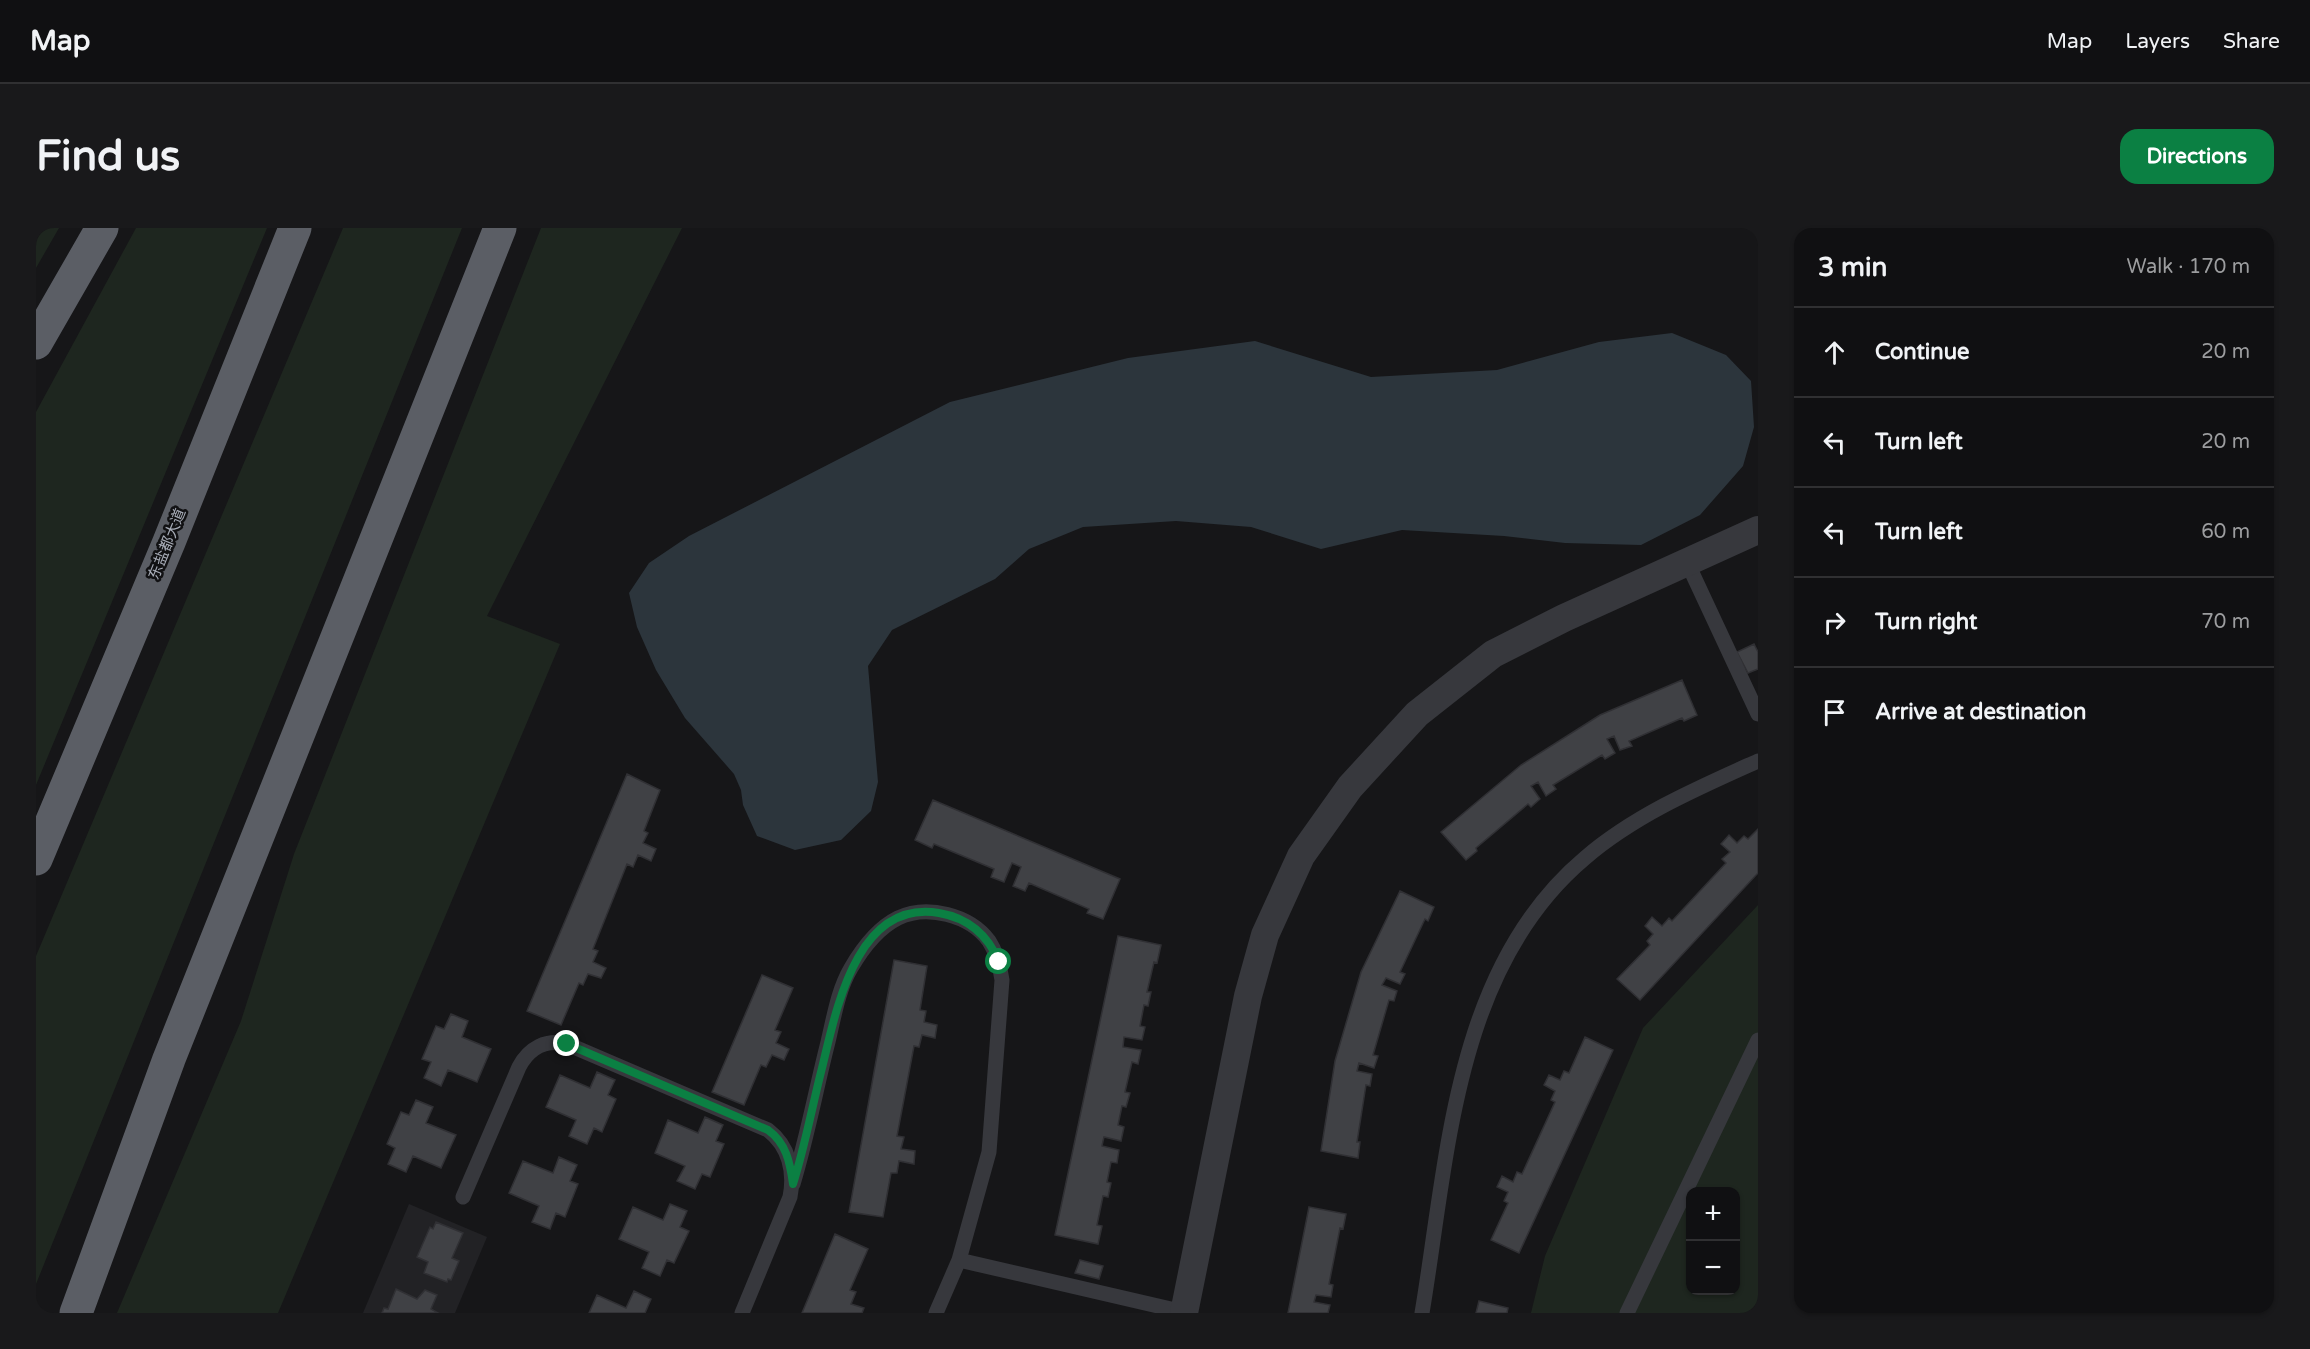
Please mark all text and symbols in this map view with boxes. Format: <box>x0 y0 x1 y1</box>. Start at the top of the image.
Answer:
text: Map <box>30 24 90 58</box>
text: Map <box>2047 29 2092 54</box>
text: Layers <box>2125 29 2190 54</box>
text: Share <box>2223 29 2280 54</box>
button: Directions <box>2120 129 2274 184</box>
text: Find us <box>36 131 180 182</box>
text: 3 min <box>1818 252 1887 283</box>
text: Walk · 170 m <box>2127 255 2250 279</box>
icon: ahead <box>1818 336 1851 369</box>
text: Continue <box>1875 339 1970 365</box>
text: 20 m <box>2201 340 2250 364</box>
icon: left <box>1818 426 1851 459</box>
text: Turn left <box>1875 429 1963 455</box>
text: 20 m <box>2201 430 2250 454</box>
street label: 东盐都大道 <box>145 506 189 582</box>
icon: left <box>1818 516 1851 549</box>
text: Turn left <box>1875 519 1963 545</box>
text: 60 m <box>2201 520 2250 544</box>
icon: right <box>1818 606 1851 639</box>
text: Turn right <box>1875 609 1977 635</box>
text: 70 m <box>2201 610 2250 634</box>
icon: arrive <box>1818 696 1851 729</box>
text: Arrive at destination <box>1875 699 2086 725</box>
route start <box>985 948 1011 974</box>
route end <box>553 1030 579 1056</box>
map controls <box>1686 1187 1740 1295</box>
button: + <box>1686 1187 1740 1241</box>
button: − <box>1686 1241 1740 1295</box>

